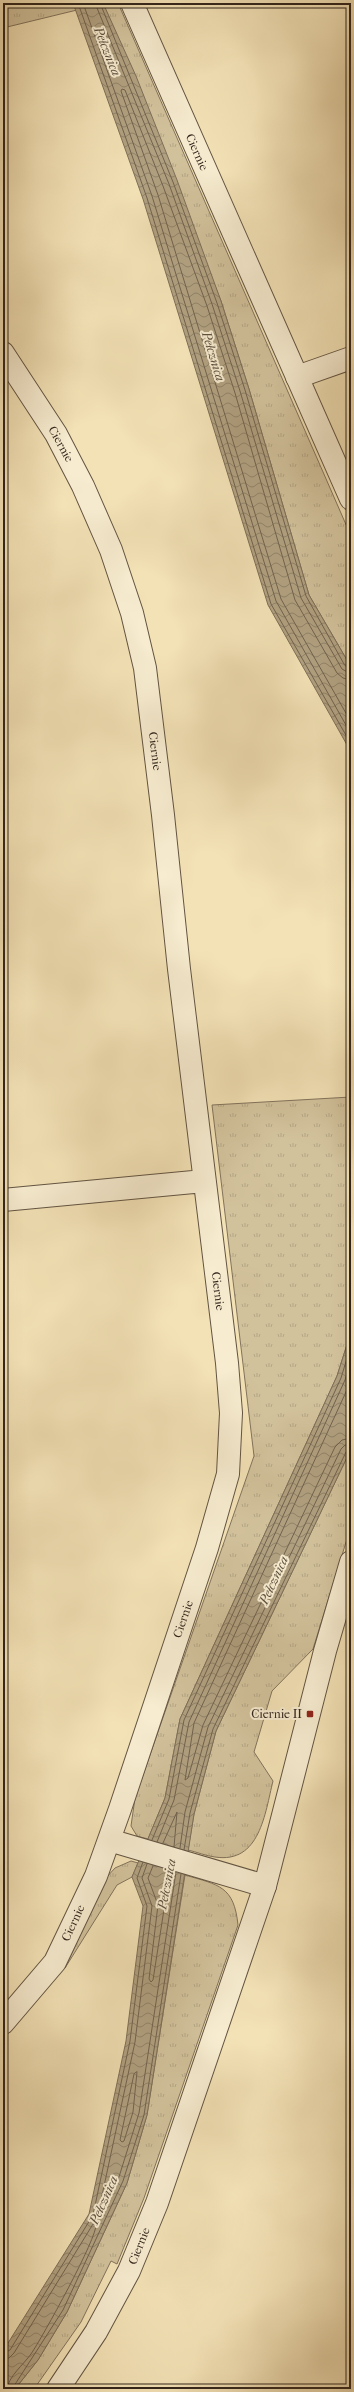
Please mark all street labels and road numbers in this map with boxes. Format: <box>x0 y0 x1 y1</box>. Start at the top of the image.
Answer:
street label: Ciernie <box>183 131 211 173</box>
street label: Ciernie <box>45 424 77 464</box>
street label: Ciernie <box>146 731 164 771</box>
street label: Ciernie <box>209 1271 227 1311</box>
street label: Ciernie <box>170 1598 196 1640</box>
street label: Ciernie <box>58 1902 88 1944</box>
street label: Ciernie <box>125 2225 153 2267</box>

